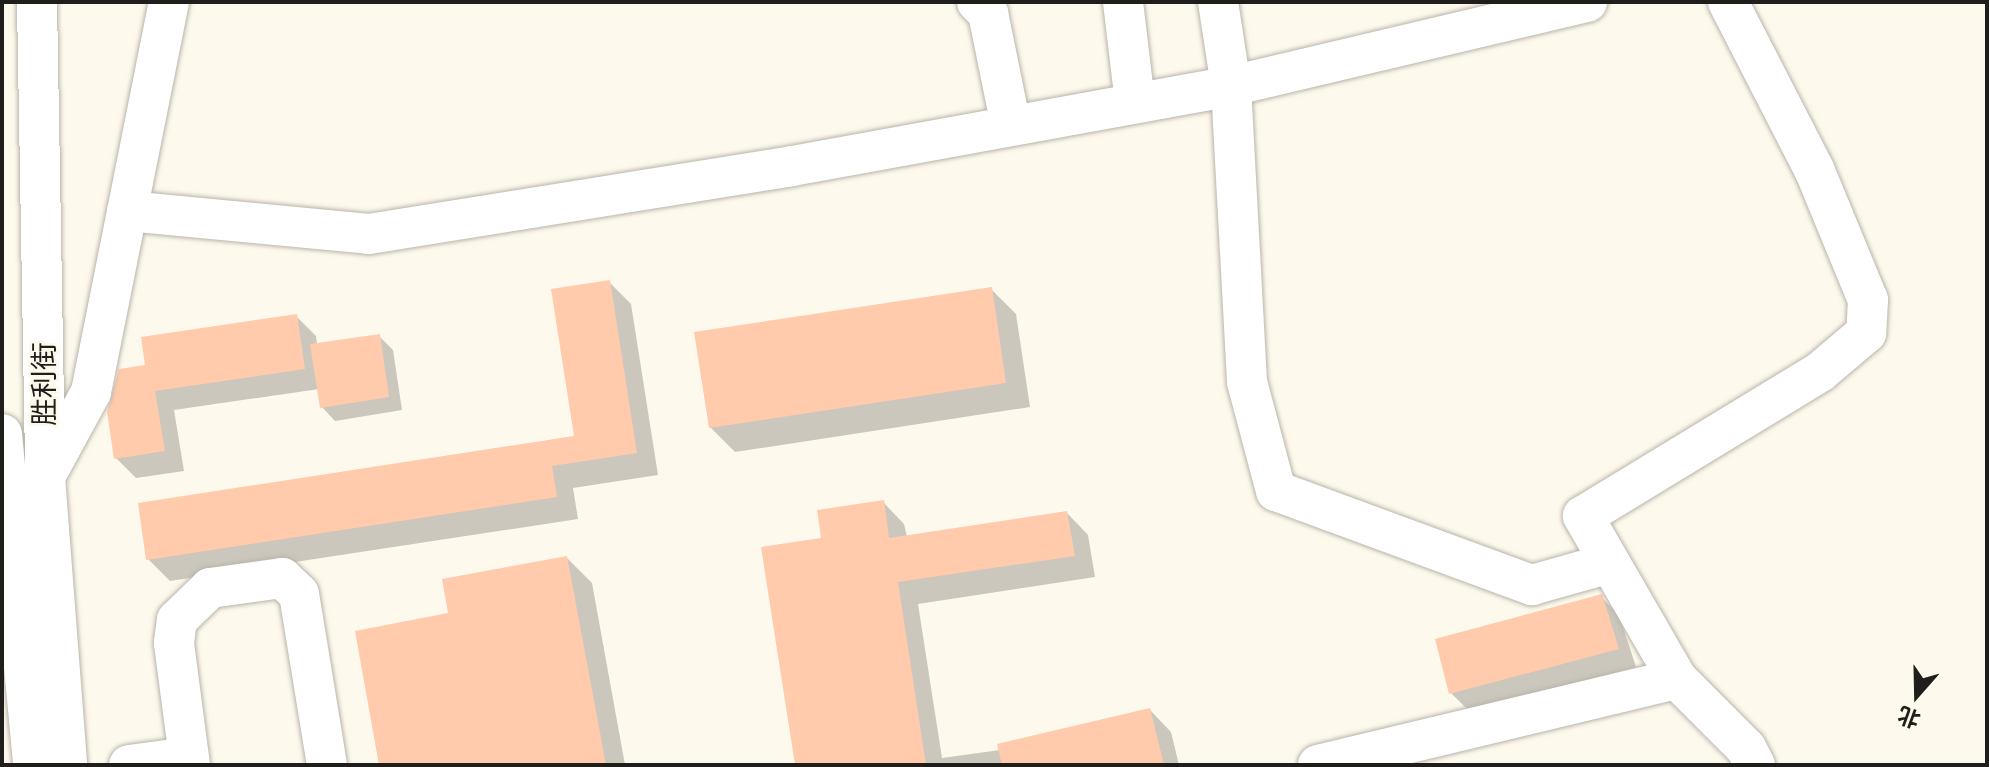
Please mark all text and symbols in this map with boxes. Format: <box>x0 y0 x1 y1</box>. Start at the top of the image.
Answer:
street label: 胜利街 <box>27 342 61 426</box>
north arrow <box>1877 655 1957 735</box>
text: 北 <box>1894 702 1924 734</box>

